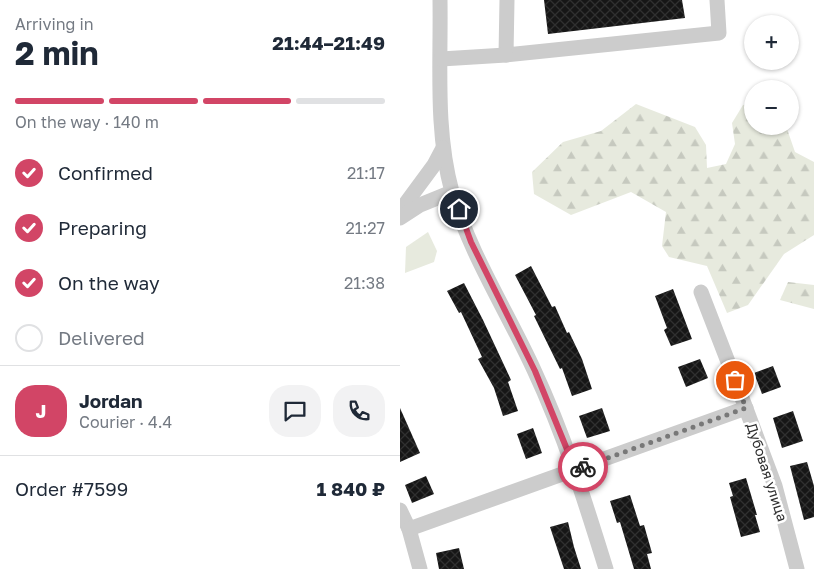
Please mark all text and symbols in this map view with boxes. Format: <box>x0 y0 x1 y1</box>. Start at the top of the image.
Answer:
text: Arriving in <box>15 14 94 34</box>
map controls <box>744 15 799 135</box>
button: + <box>744 15 799 70</box>
text: 21:44–21:49 <box>272 31 385 54</box>
text: 2 min <box>15 34 99 72</box>
button: − <box>744 80 799 135</box>
text: On the way · 140 m <box>15 112 159 132</box>
icon: check <box>15 159 43 187</box>
text: Confirmed <box>58 161 153 184</box>
text: 21:17 <box>347 163 385 183</box>
pin <box>438 188 480 230</box>
icon: home <box>445 195 473 223</box>
icon: check <box>15 214 43 242</box>
text: Preparing <box>58 216 147 239</box>
text: 21:27 <box>345 218 385 238</box>
icon: check <box>15 269 43 297</box>
text: On the way <box>58 271 160 294</box>
text: 21:38 <box>344 273 385 293</box>
text: Delivered <box>58 326 145 349</box>
pin <box>714 359 756 401</box>
icon: bag <box>721 366 749 394</box>
button: chat <box>269 385 321 437</box>
button: phone <box>333 385 385 437</box>
text: Jordan <box>79 389 143 412</box>
text: J <box>36 399 46 422</box>
text: Courier · 4.4 <box>79 412 172 432</box>
street label: Дубовая улица <box>744 420 791 523</box>
courier <box>558 442 608 492</box>
icon: bike <box>569 453 597 481</box>
text: Order #7599 <box>15 477 128 500</box>
text: 1 840 ₽ <box>317 477 385 500</box>

